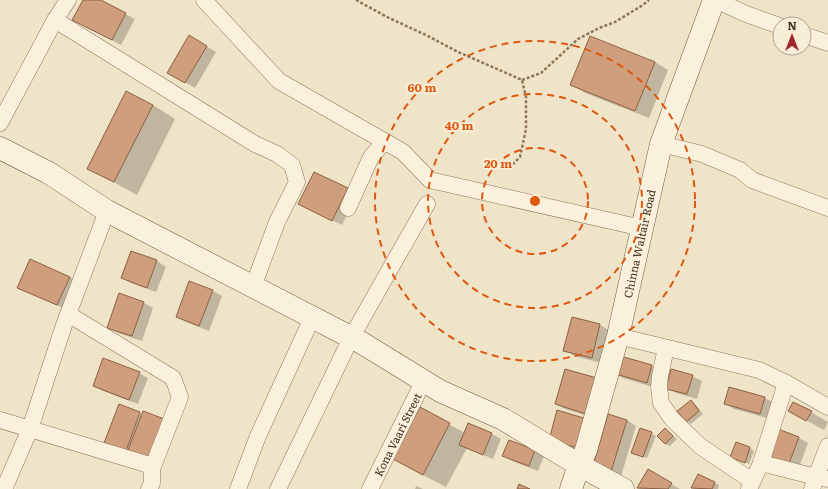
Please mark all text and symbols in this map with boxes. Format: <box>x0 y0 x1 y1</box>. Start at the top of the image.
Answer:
north arrow <box>772 16 812 56</box>
text: N <box>787 17 797 33</box>
text: 60 m <box>408 78 436 96</box>
text: 40 m <box>445 116 474 134</box>
text: 20 m <box>484 154 512 172</box>
street label: Chinna Waltair Road <box>619 188 659 299</box>
centre of rings <box>528 194 542 208</box>
street label: Kona Vaari Street <box>370 389 425 479</box>

